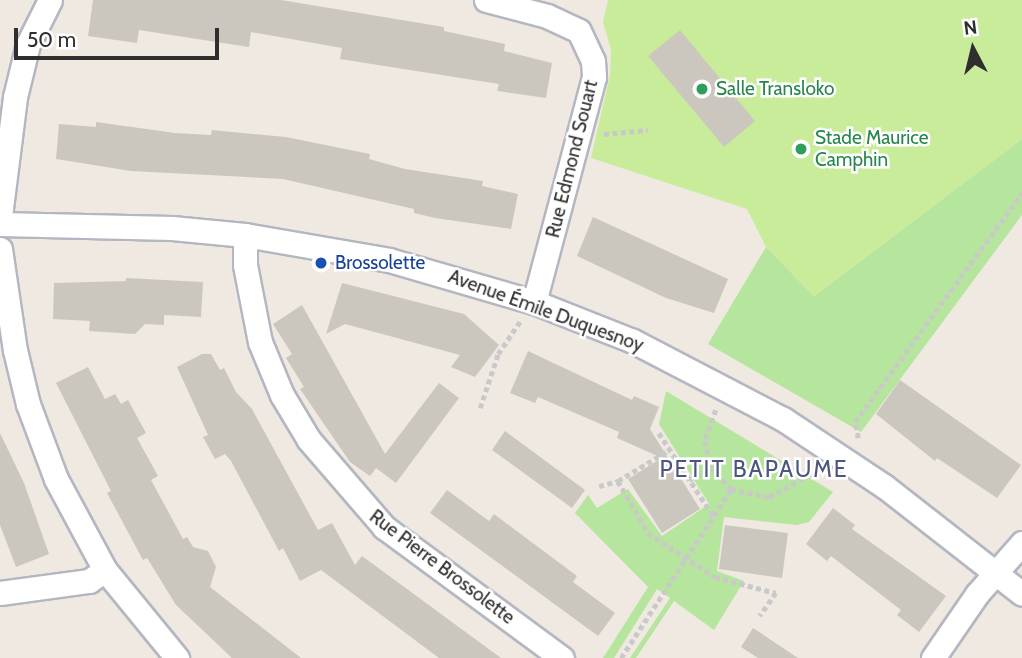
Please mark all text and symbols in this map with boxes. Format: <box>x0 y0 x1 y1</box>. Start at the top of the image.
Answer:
scale bar <box>18 14 222 58</box>
north arrow <box>938 14 1008 84</box>
text: N <box>962 15 978 40</box>
text: 50 m <box>27 27 76 52</box>
street label: Rue Edmond Souart <box>541 78 603 240</box>
place label: Salle Transloko <box>716 78 834 100</box>
marker: Salle Transloko <box>694 81 710 97</box>
place label: Stade Maurice Camphin <box>815 127 929 171</box>
marker: Stade Maurice Camphin <box>793 141 809 157</box>
place label: Brossolette <box>335 252 425 274</box>
marker: Brossolette <box>313 255 329 271</box>
street label: Avenue Émile Duquesnoy <box>445 265 647 357</box>
district label: PETIT BAPAUME <box>661 455 847 483</box>
street label: Rue Pierre Brossolette <box>365 505 519 629</box>

